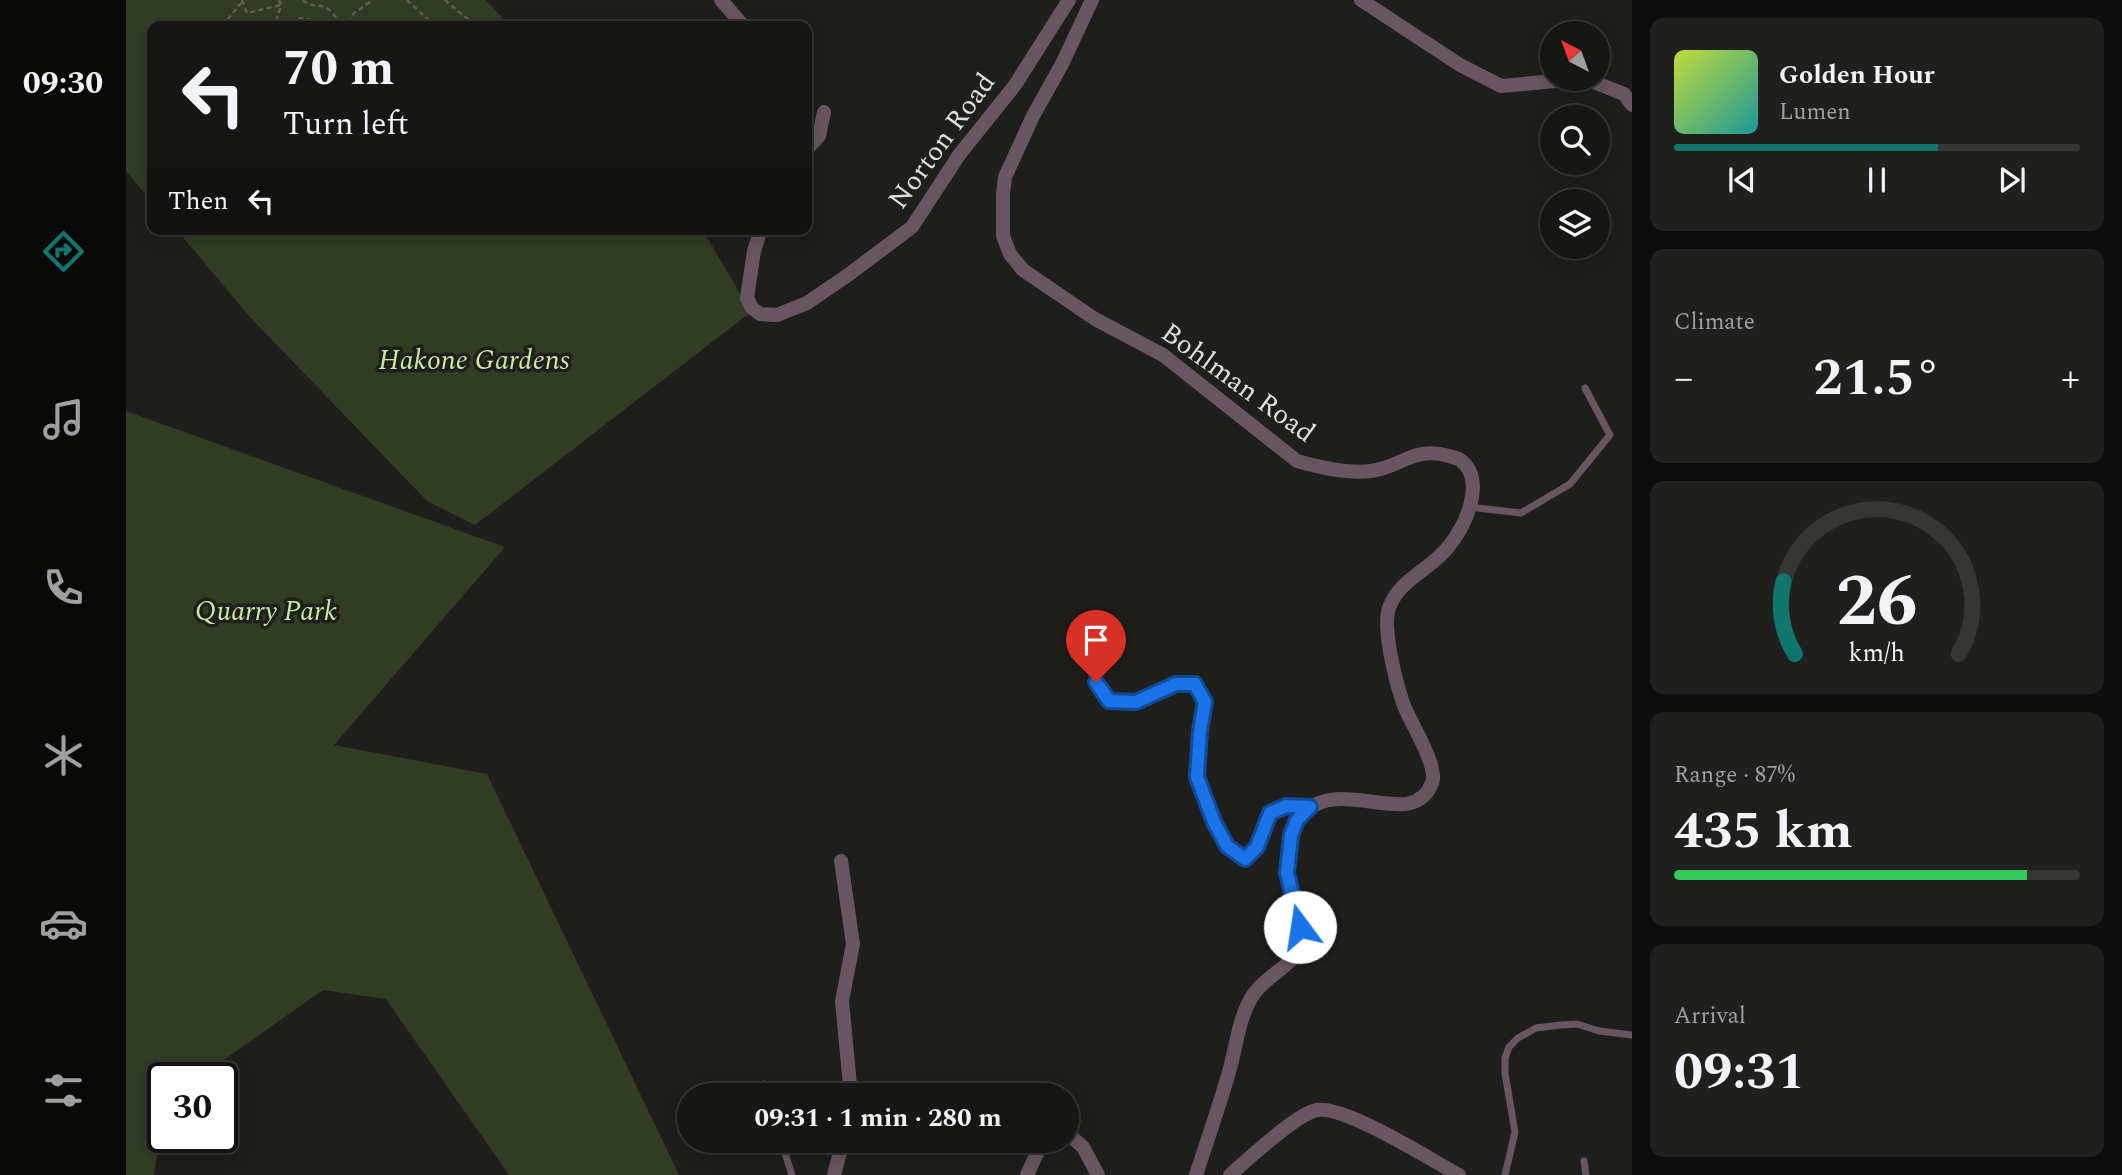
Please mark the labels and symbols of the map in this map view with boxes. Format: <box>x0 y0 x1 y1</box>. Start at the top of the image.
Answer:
north arrow <box>1540 21 1610 91</box>
street label: Norton Road <box>878 64 1006 218</box>
street label: Bohlman Road <box>1152 312 1324 454</box>
park label: Hakone Gardens <box>378 339 570 382</box>
park label: Quarry Park <box>195 590 337 633</box>
pin <box>1066 610 1126 682</box>
position arrow <box>1263 890 1337 964</box>
speed limit sign: 30 <box>147 1062 238 1153</box>

